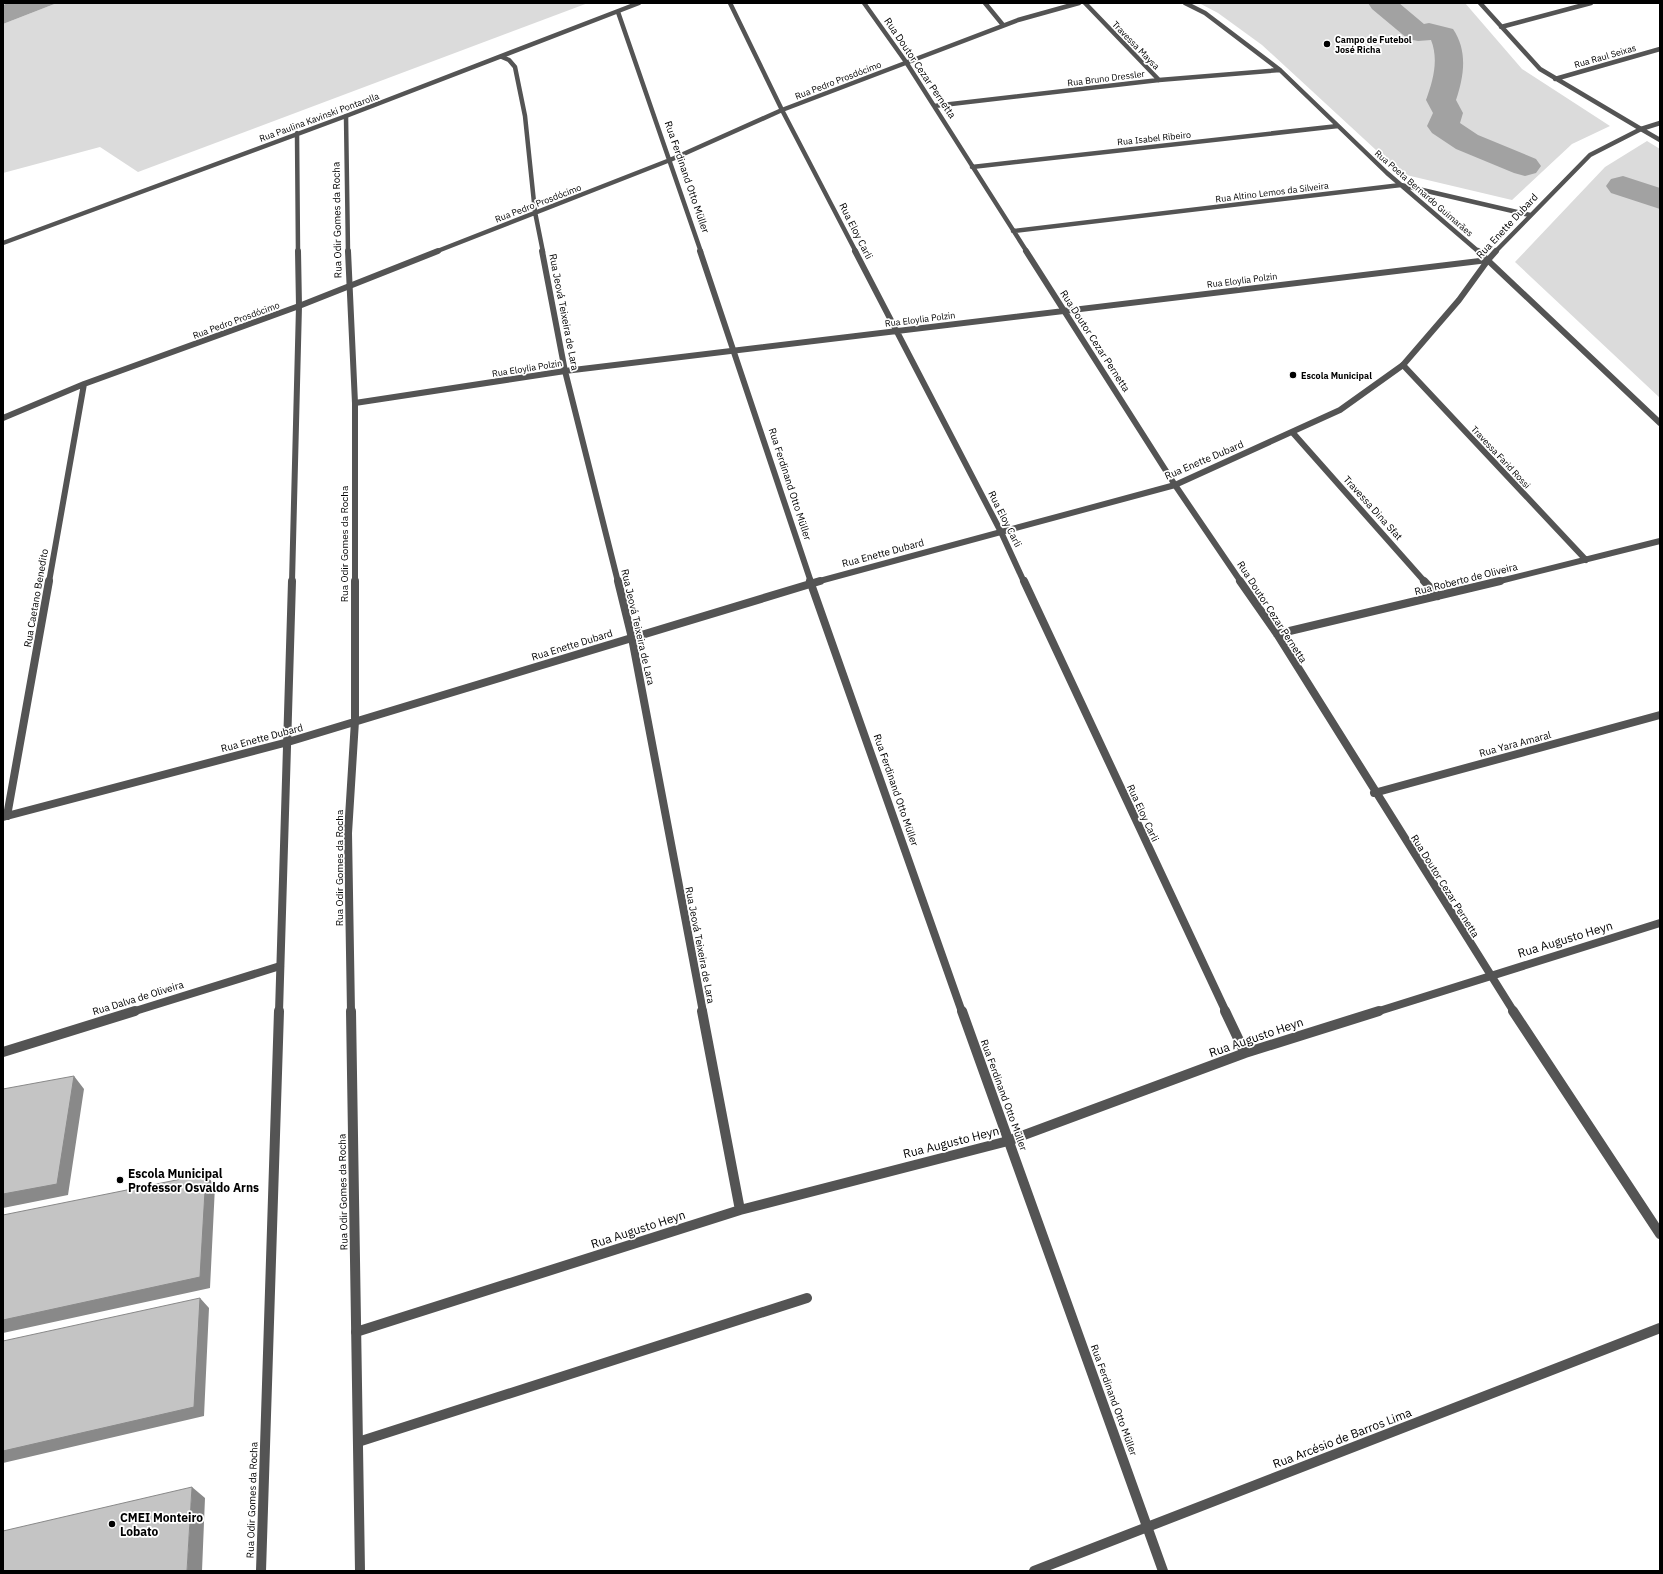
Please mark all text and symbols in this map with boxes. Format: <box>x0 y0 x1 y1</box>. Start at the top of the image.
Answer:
street label: Rua Doutor Cezar Pernetta <box>881 15 959 122</box>
street label: Travessa Maysa <box>1110 18 1162 72</box>
place label: Campo de Futebol José Richa <box>1335 34 1412 55</box>
marker: Campo de Futebol José Richa <box>1322 39 1332 49</box>
street label: Rua Raul Seixas <box>1573 42 1637 70</box>
street label: Rua Pedro Prosdócimo <box>793 58 883 102</box>
street label: Rua Bruno Dressler <box>1067 68 1146 88</box>
street label: Rua Paulina Kavinski Pontarolla <box>258 90 381 144</box>
street label: Rua Ferdinand Otto Müller <box>662 119 712 235</box>
street label: Rua Isabel Ribeiro <box>1117 129 1191 147</box>
street label: Rua Poeta Bernardo Guimarães <box>1373 147 1475 239</box>
street label: Rua Odir Gomes da Rocha <box>329 161 345 278</box>
street label: Rua Altino Lemos da Silveira <box>1215 180 1329 204</box>
street label: Rua Pedro Prosdócimo <box>493 181 583 225</box>
street label: Rua Enette Dubard <box>1473 191 1541 261</box>
street label: Rua Eloy Carli <box>836 201 876 261</box>
street label: Rua Jeová Teixeira de Lara <box>546 252 582 372</box>
street label: Rua Eloylia Polzin <box>1206 270 1278 290</box>
street label: Rua Doutor Cezar Pernetta <box>1057 288 1133 395</box>
street label: Rua Pedro Prosdócimo <box>191 299 281 341</box>
street label: Rua Eloylia Polzin <box>884 309 956 329</box>
street label: Rua Eloylia Polzin <box>491 357 563 379</box>
marker: Escola Municipal <box>1288 370 1298 380</box>
place label: Escola Municipal <box>1301 370 1372 381</box>
street label: Travessa Farid Rossi <box>1469 423 1533 491</box>
street label: Rua Ferdinand Otto Müller <box>766 426 814 542</box>
street label: Rua Enette Dubard <box>1163 438 1245 482</box>
street label: Travessa Dina Sfat <box>1341 473 1406 543</box>
street label: Rua Odir Gomes da Rocha <box>338 485 351 602</box>
street label: Rua Eloy Carli <box>985 489 1025 549</box>
street label: Rua Enette Dubard <box>841 536 925 570</box>
street label: Rua Caetano Benedito <box>21 547 51 648</box>
street label: Rua Doutor Cezar Pernetta <box>1234 559 1310 666</box>
street label: Rua Roberto de Oliveira <box>1413 560 1520 598</box>
street label: Rua Jeová Teixeira de Lara <box>618 568 658 687</box>
street label: Rua Enette Dubard <box>530 626 614 664</box>
street label: Rua Enette Dubard <box>220 721 304 755</box>
street label: Rua Yara Amaral <box>1478 728 1553 760</box>
street label: Rua Ferdinand Otto Müller <box>871 732 921 848</box>
street label: Rua Eloy Carli <box>1124 782 1162 844</box>
street label: Rua Odir Gomes da Rocha <box>333 809 346 926</box>
street label: Rua Doutor Cezar Pernetta <box>1408 832 1482 940</box>
street label: Rua Jeová Teixeira de Lara <box>682 885 718 1005</box>
street label: Rua Augusto Heyn <box>1516 917 1614 961</box>
street label: Rua Dalva de Oliveira <box>91 978 186 1018</box>
street label: Rua Augusto Heyn <box>1207 1014 1305 1060</box>
street label: Rua Ferdinand Otto Müller <box>978 1037 1030 1153</box>
street label: Rua Augusto Heyn <box>901 1123 1001 1161</box>
street label: Rua Odir Gomes da Rocha <box>335 1133 351 1250</box>
place label: Escola Municipal Professor Osvaldo Arns <box>128 1166 259 1195</box>
marker: Escola Municipal Professor Osvaldo Arns <box>115 1175 125 1185</box>
street label: Rua Augusto Heyn <box>589 1207 687 1251</box>
street label: Rua Ferdinand Otto Müller <box>1088 1342 1140 1458</box>
street label: Rua Arcésio de Barros Lima <box>1271 1404 1414 1471</box>
street label: Rua Odir Gomes da Rocha <box>243 1441 261 1558</box>
place label: CMEI Monteiro Lobato <box>120 1510 203 1539</box>
marker: CMEI Monteiro Lobato <box>107 1519 117 1529</box>

